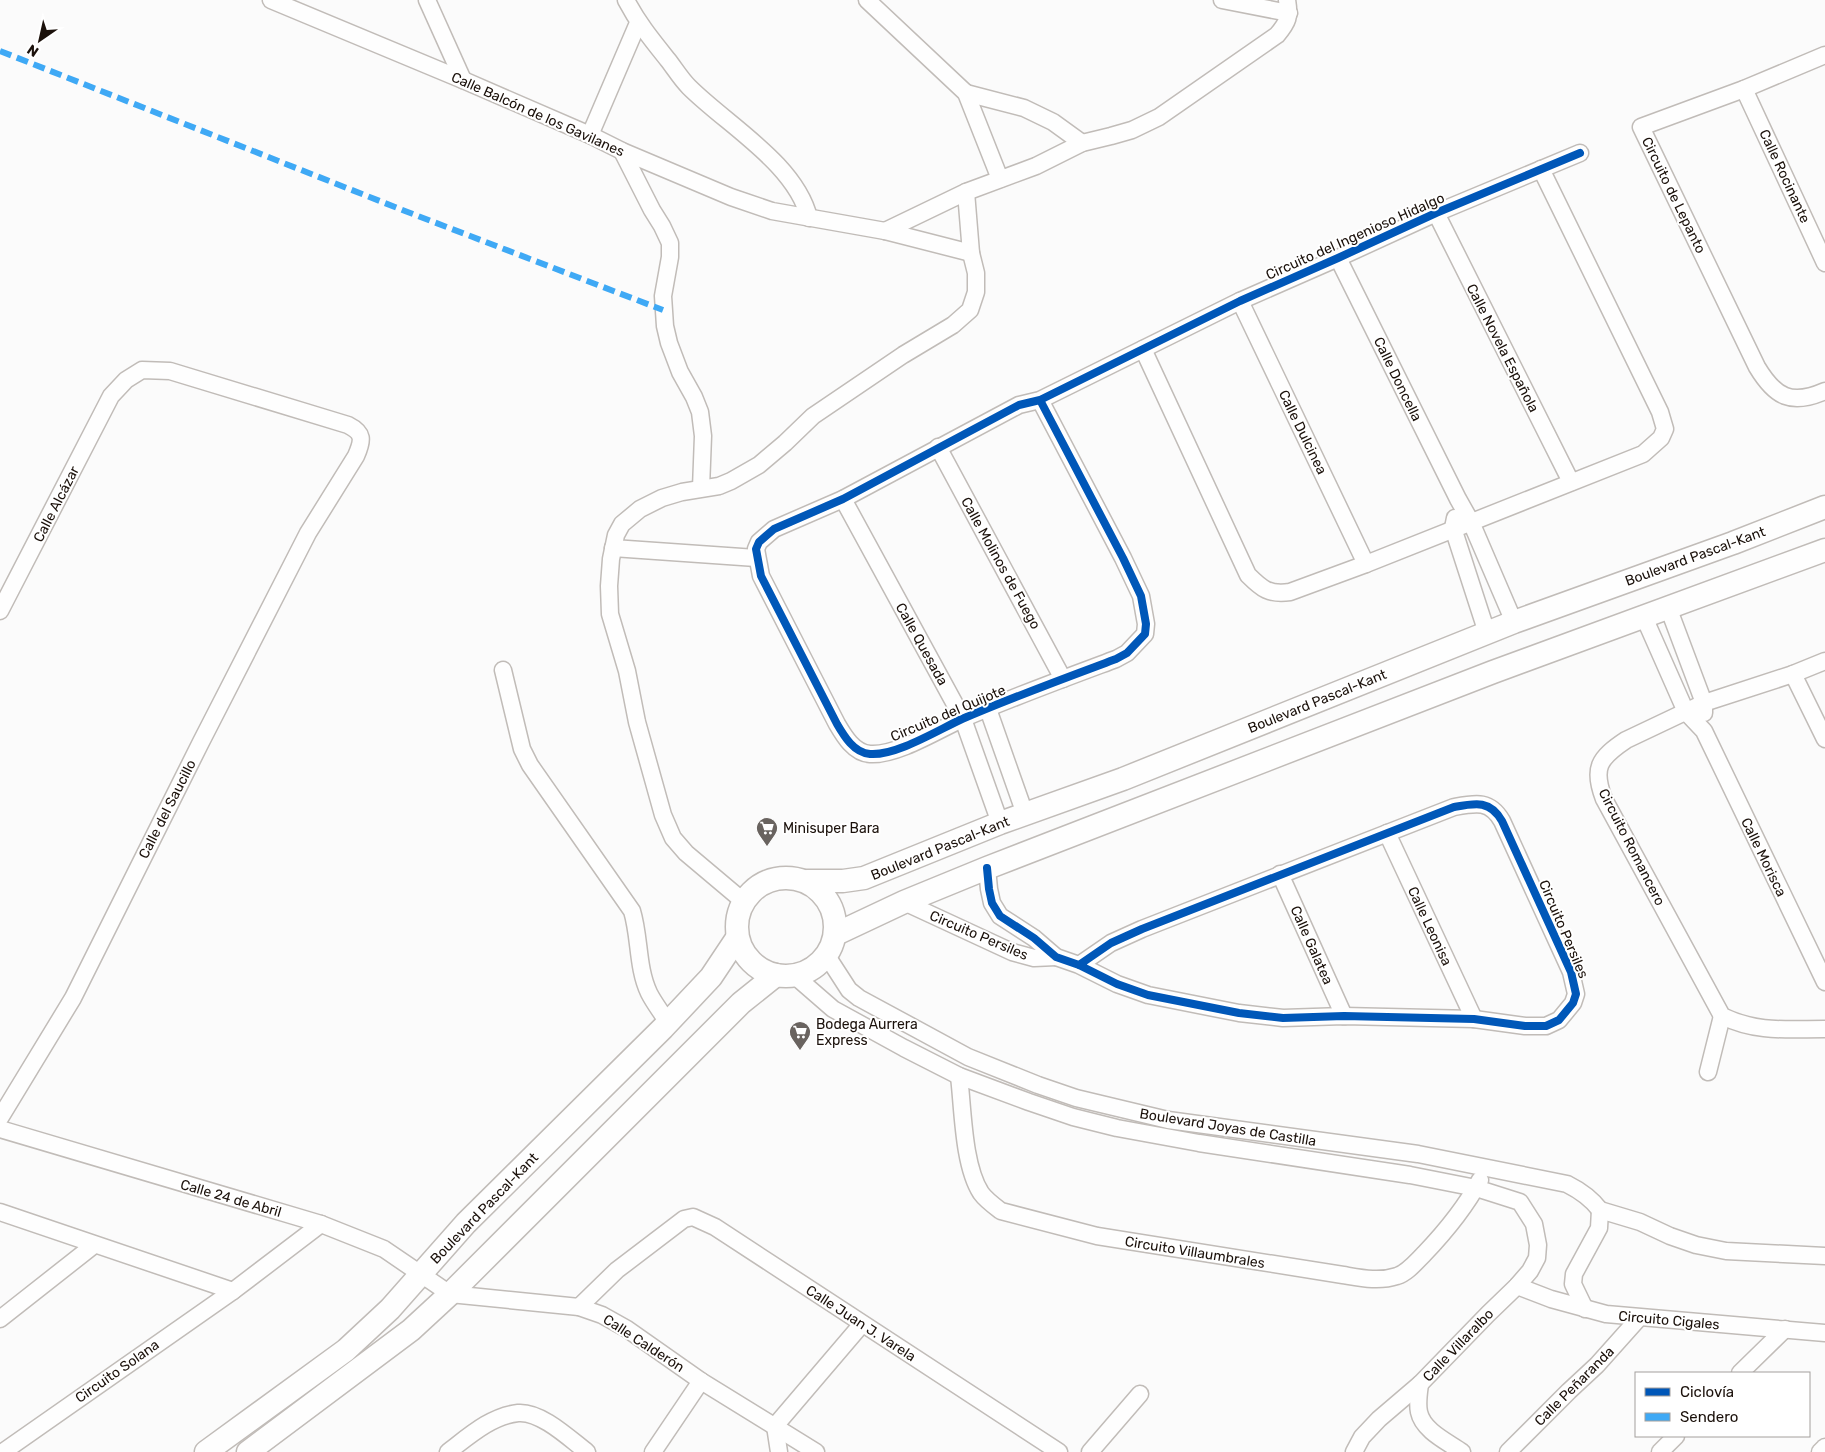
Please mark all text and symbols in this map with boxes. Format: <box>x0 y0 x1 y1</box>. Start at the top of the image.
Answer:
north arrow <box>15 15 65 65</box>
text: N <box>24 40 42 60</box>
street label: Calle Balcón de los Gavilanes <box>449 69 627 160</box>
street label: Calle Rocinante <box>1755 127 1814 226</box>
street label: Circuito de Lepanto <box>1638 134 1709 256</box>
street label: Circuito del Ingenioso Hidalgo <box>1263 189 1447 284</box>
street label: Calle Novela Española <box>1463 281 1542 415</box>
street label: Calle Doncella <box>1370 334 1425 424</box>
street label: Calle Dulcinea <box>1275 387 1330 477</box>
street label: Calle Alcázar <box>30 463 83 545</box>
street label: Calle Molinos de Fuego <box>957 494 1044 632</box>
street label: Boulevard Pascal-Kant <box>1623 523 1768 590</box>
street label: Calle Quesada <box>892 600 951 689</box>
street label: Boulevard Pascal-Kant <box>1245 666 1390 737</box>
street label: Circuito del Quijote <box>888 681 1009 745</box>
street label: Calle del Saucillo <box>135 757 200 862</box>
street label: Circuito Romancero <box>1595 786 1668 909</box>
street label: Boulevard Pascal-Kant <box>868 813 1013 884</box>
street label: Calle Morisca <box>1737 815 1790 899</box>
supermarket icon: Minisuper Bara <box>755 816 779 847</box>
place label: Minisuper Bara <box>783 820 880 837</box>
street label: Circuito Persiles <box>1535 877 1592 981</box>
street label: Calle Leonisa <box>1404 884 1455 969</box>
street label: Calle Galatea <box>1287 903 1336 987</box>
street label: Circuito Persiles <box>927 907 1031 964</box>
place label: Bodega Aurrera Express <box>816 1016 918 1049</box>
supermarket icon: Bodega Aurrera Express <box>788 1020 812 1051</box>
street label: Boulevard Joyas de Castilla <box>1138 1105 1317 1150</box>
street label: Boulevard Pascal-Kant <box>427 1149 542 1268</box>
street label: Calle 24 de Abril <box>178 1176 283 1221</box>
street label: Circuito Villaumbrales <box>1124 1233 1266 1272</box>
street label: Calle Juan J. Varela <box>803 1282 919 1365</box>
street label: Calle Villaralbo <box>1419 1305 1497 1385</box>
street label: Circuito Cigales <box>1618 1308 1720 1333</box>
street label: Calle Calderón <box>600 1311 688 1376</box>
street label: Circuito Solana <box>72 1336 162 1407</box>
street label: Calle Peñaranda <box>1531 1343 1618 1430</box>
legend <box>1635 1372 1810 1437</box>
text: Ciclovía <box>1680 1383 1734 1401</box>
text: Sendero <box>1680 1408 1738 1426</box>

